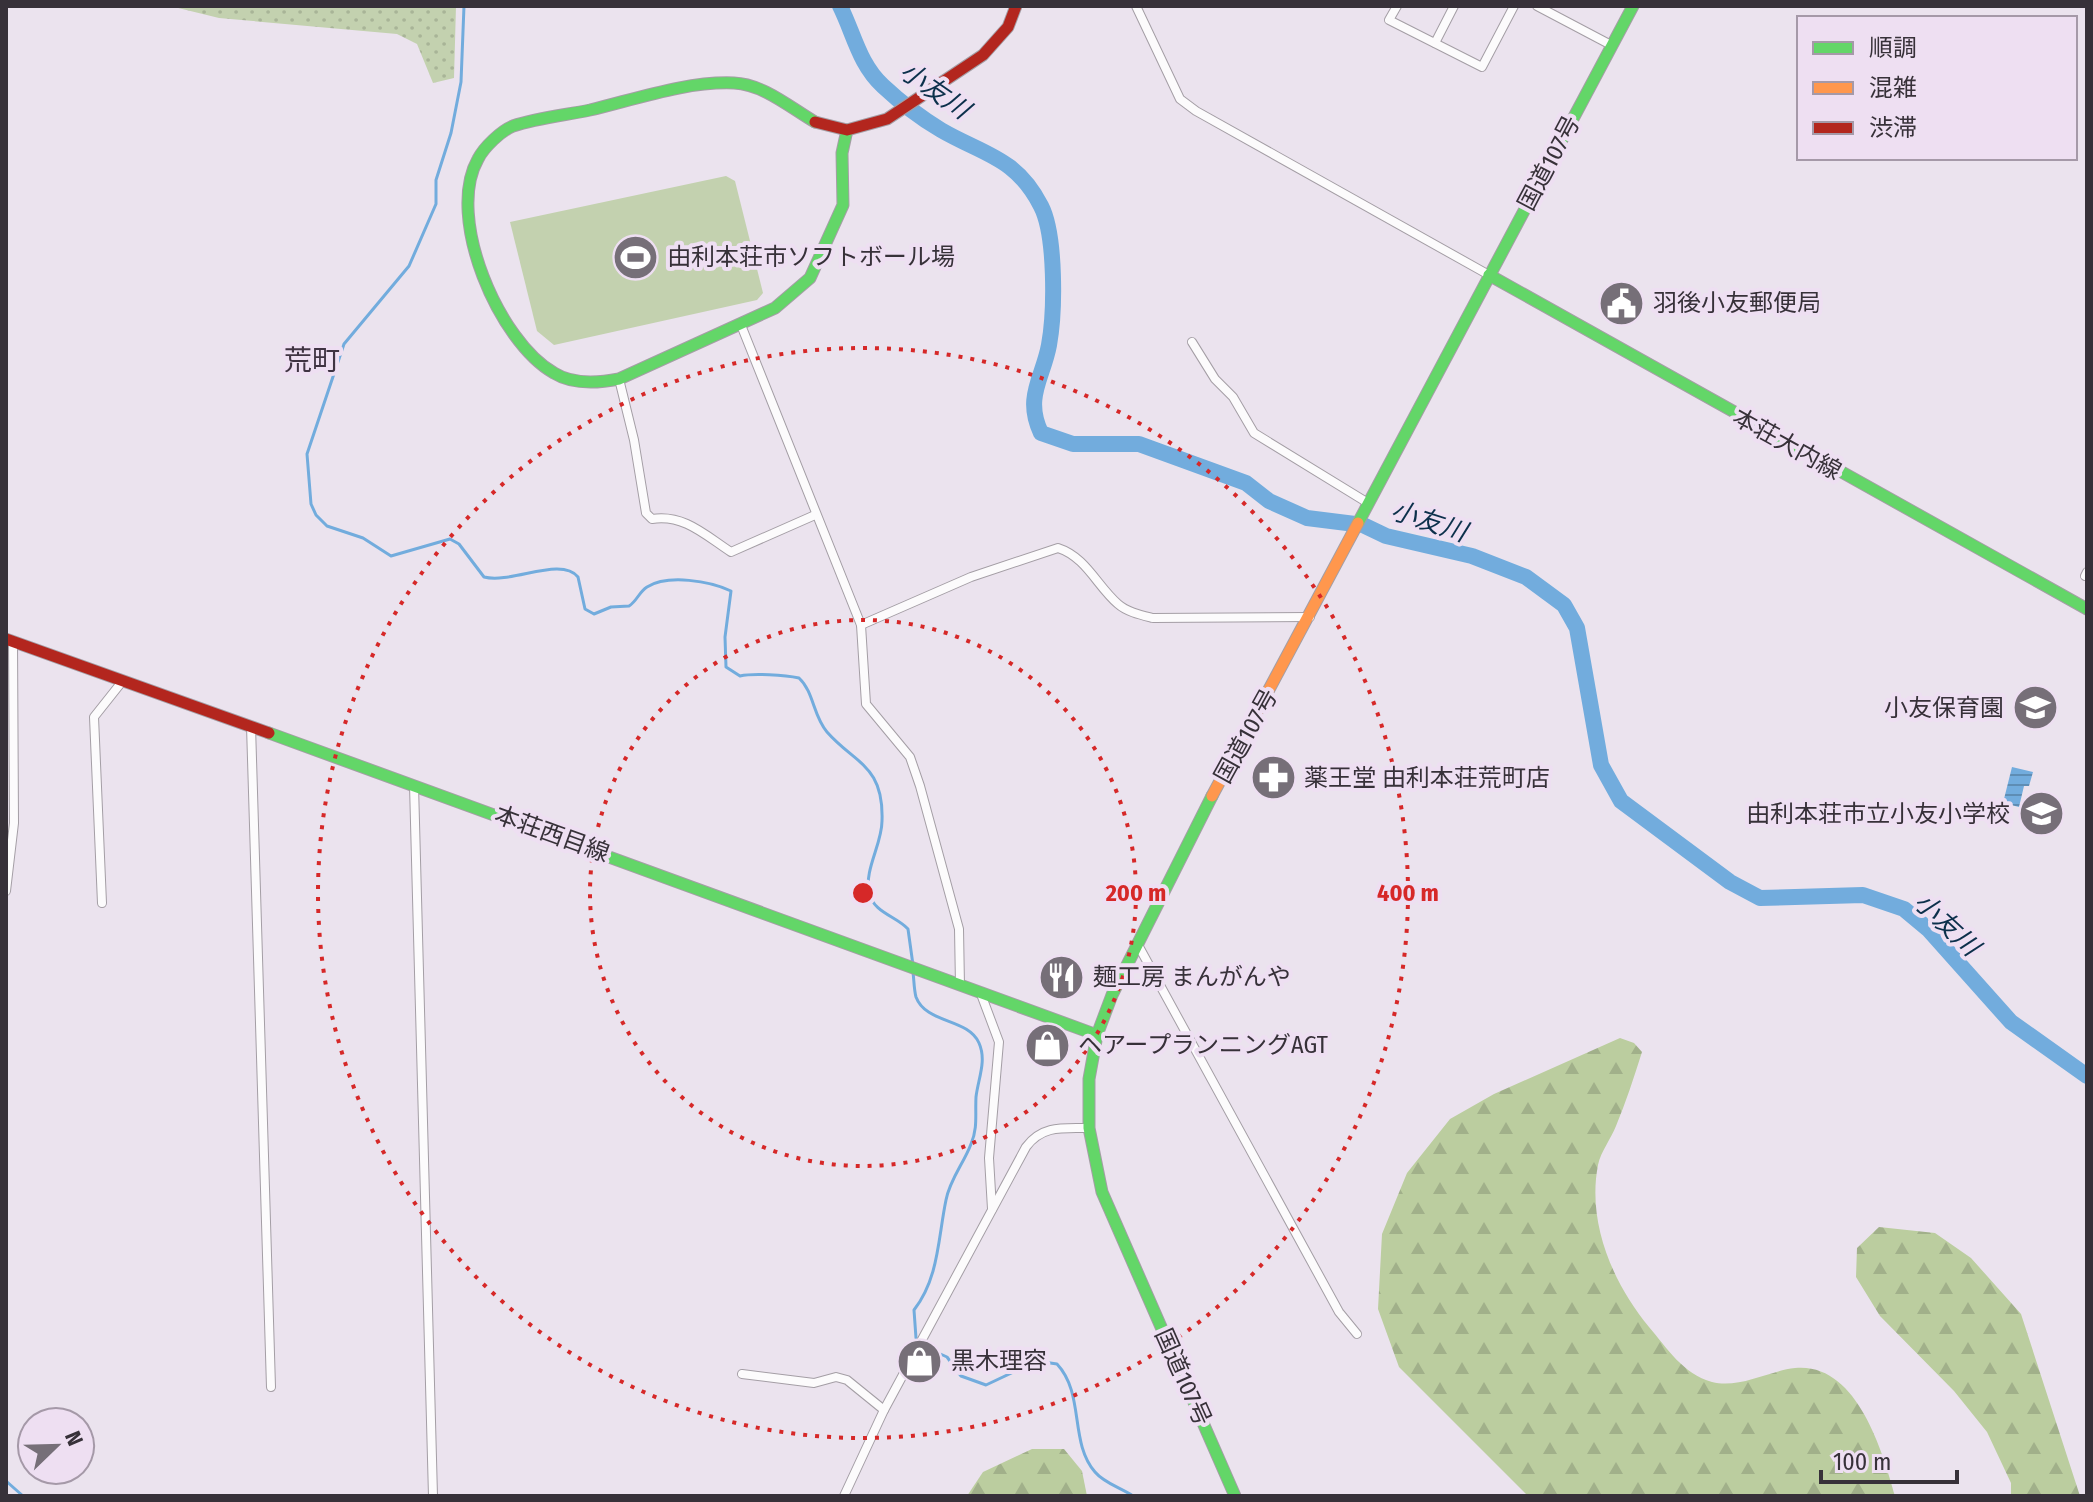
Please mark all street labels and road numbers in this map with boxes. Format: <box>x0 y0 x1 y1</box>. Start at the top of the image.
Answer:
street label: 国道107号 <box>1512 111 1586 215</box>
street label: 本荘大内線 <box>1728 403 1846 485</box>
street label: 国道107号 <box>1209 684 1283 788</box>
street label: 本荘西目線 <box>491 800 613 868</box>
street label: 国道107号 <box>1149 1324 1217 1430</box>

